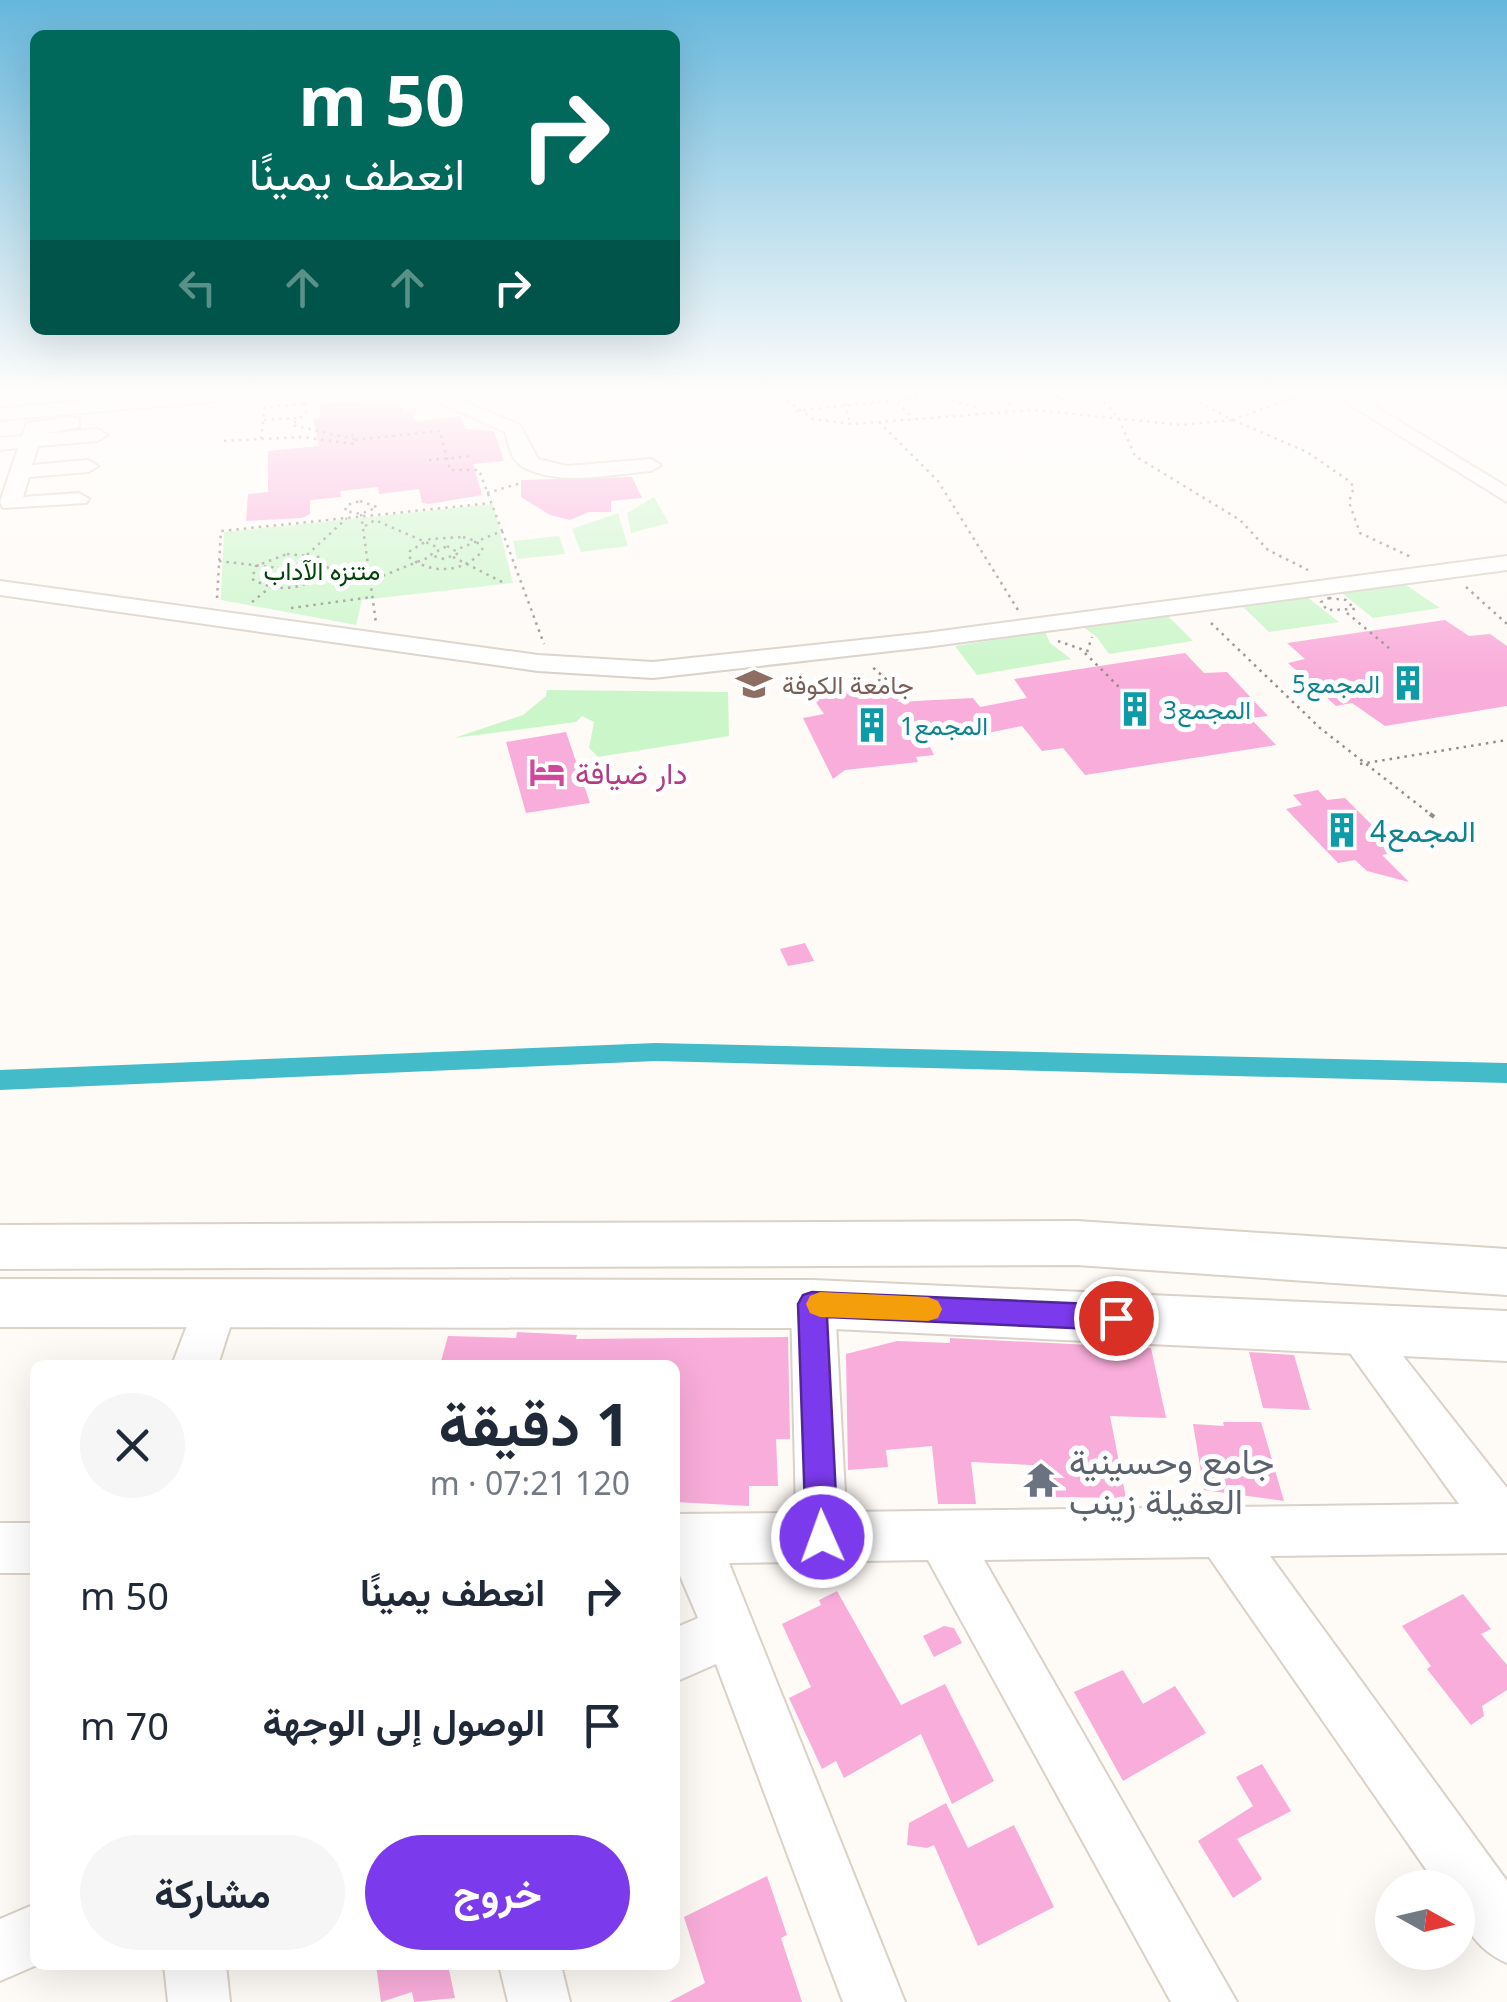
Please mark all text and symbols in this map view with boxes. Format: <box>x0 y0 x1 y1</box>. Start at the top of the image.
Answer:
text: 50 m <box>298 51 465 147</box>
icon: right <box>500 70 630 200</box>
text: انعطف يمينًا <box>249 142 465 203</box>
icon: left <box>170 260 225 315</box>
icon: ahead <box>275 260 330 315</box>
icon: ahead <box>380 260 435 315</box>
icon: right <box>485 260 540 315</box>
park label: متنزه الآداب <box>264 553 380 587</box>
building icon: المجمع5 <box>1389 664 1427 702</box>
school or university icon: جامعة الكوفة <box>735 665 773 703</box>
place label: المجمع5 <box>1292 666 1380 702</box>
place label: جامعة الكوفة <box>782 667 914 701</box>
building icon: المجمع3 <box>1116 690 1154 728</box>
place label: المجمع3 <box>1163 692 1251 728</box>
building icon: المجمع1 <box>853 706 891 744</box>
place label: المجمع1 <box>900 708 988 744</box>
place label: دار ضيافة <box>575 752 687 793</box>
hotel icon: دار ضيافة <box>528 753 566 791</box>
place label: المجمع4 <box>1370 810 1476 852</box>
building icon: المجمع4 <box>1323 811 1361 849</box>
pin <box>1074 1276 1159 1361</box>
icon: arrive <box>1089 1291 1144 1346</box>
text: 1 دقيقة <box>439 1382 630 1464</box>
button: close <box>80 1393 185 1498</box>
place label: جامع وحسينية العقيلة زينب <box>1069 1437 1274 1524</box>
text: 120 m · 07:21 <box>430 1461 630 1504</box>
temple icon: جامع وحسينية العقيلة زينب <box>1022 1461 1060 1499</box>
position arrow <box>770 1485 874 1589</box>
text: انعطف يمينًا <box>360 1565 545 1617</box>
icon: right <box>575 1568 630 1623</box>
text: 50 m <box>80 1569 169 1621</box>
text: الوصول إلى الوجهة <box>263 1695 545 1747</box>
icon: arrive <box>575 1698 630 1753</box>
text: 70 m <box>80 1699 169 1751</box>
button: مشاركة <box>80 1835 345 1950</box>
button: خروج <box>365 1835 630 1950</box>
north arrow <box>1375 1870 1475 1970</box>
map controls <box>1375 1870 1475 1970</box>

